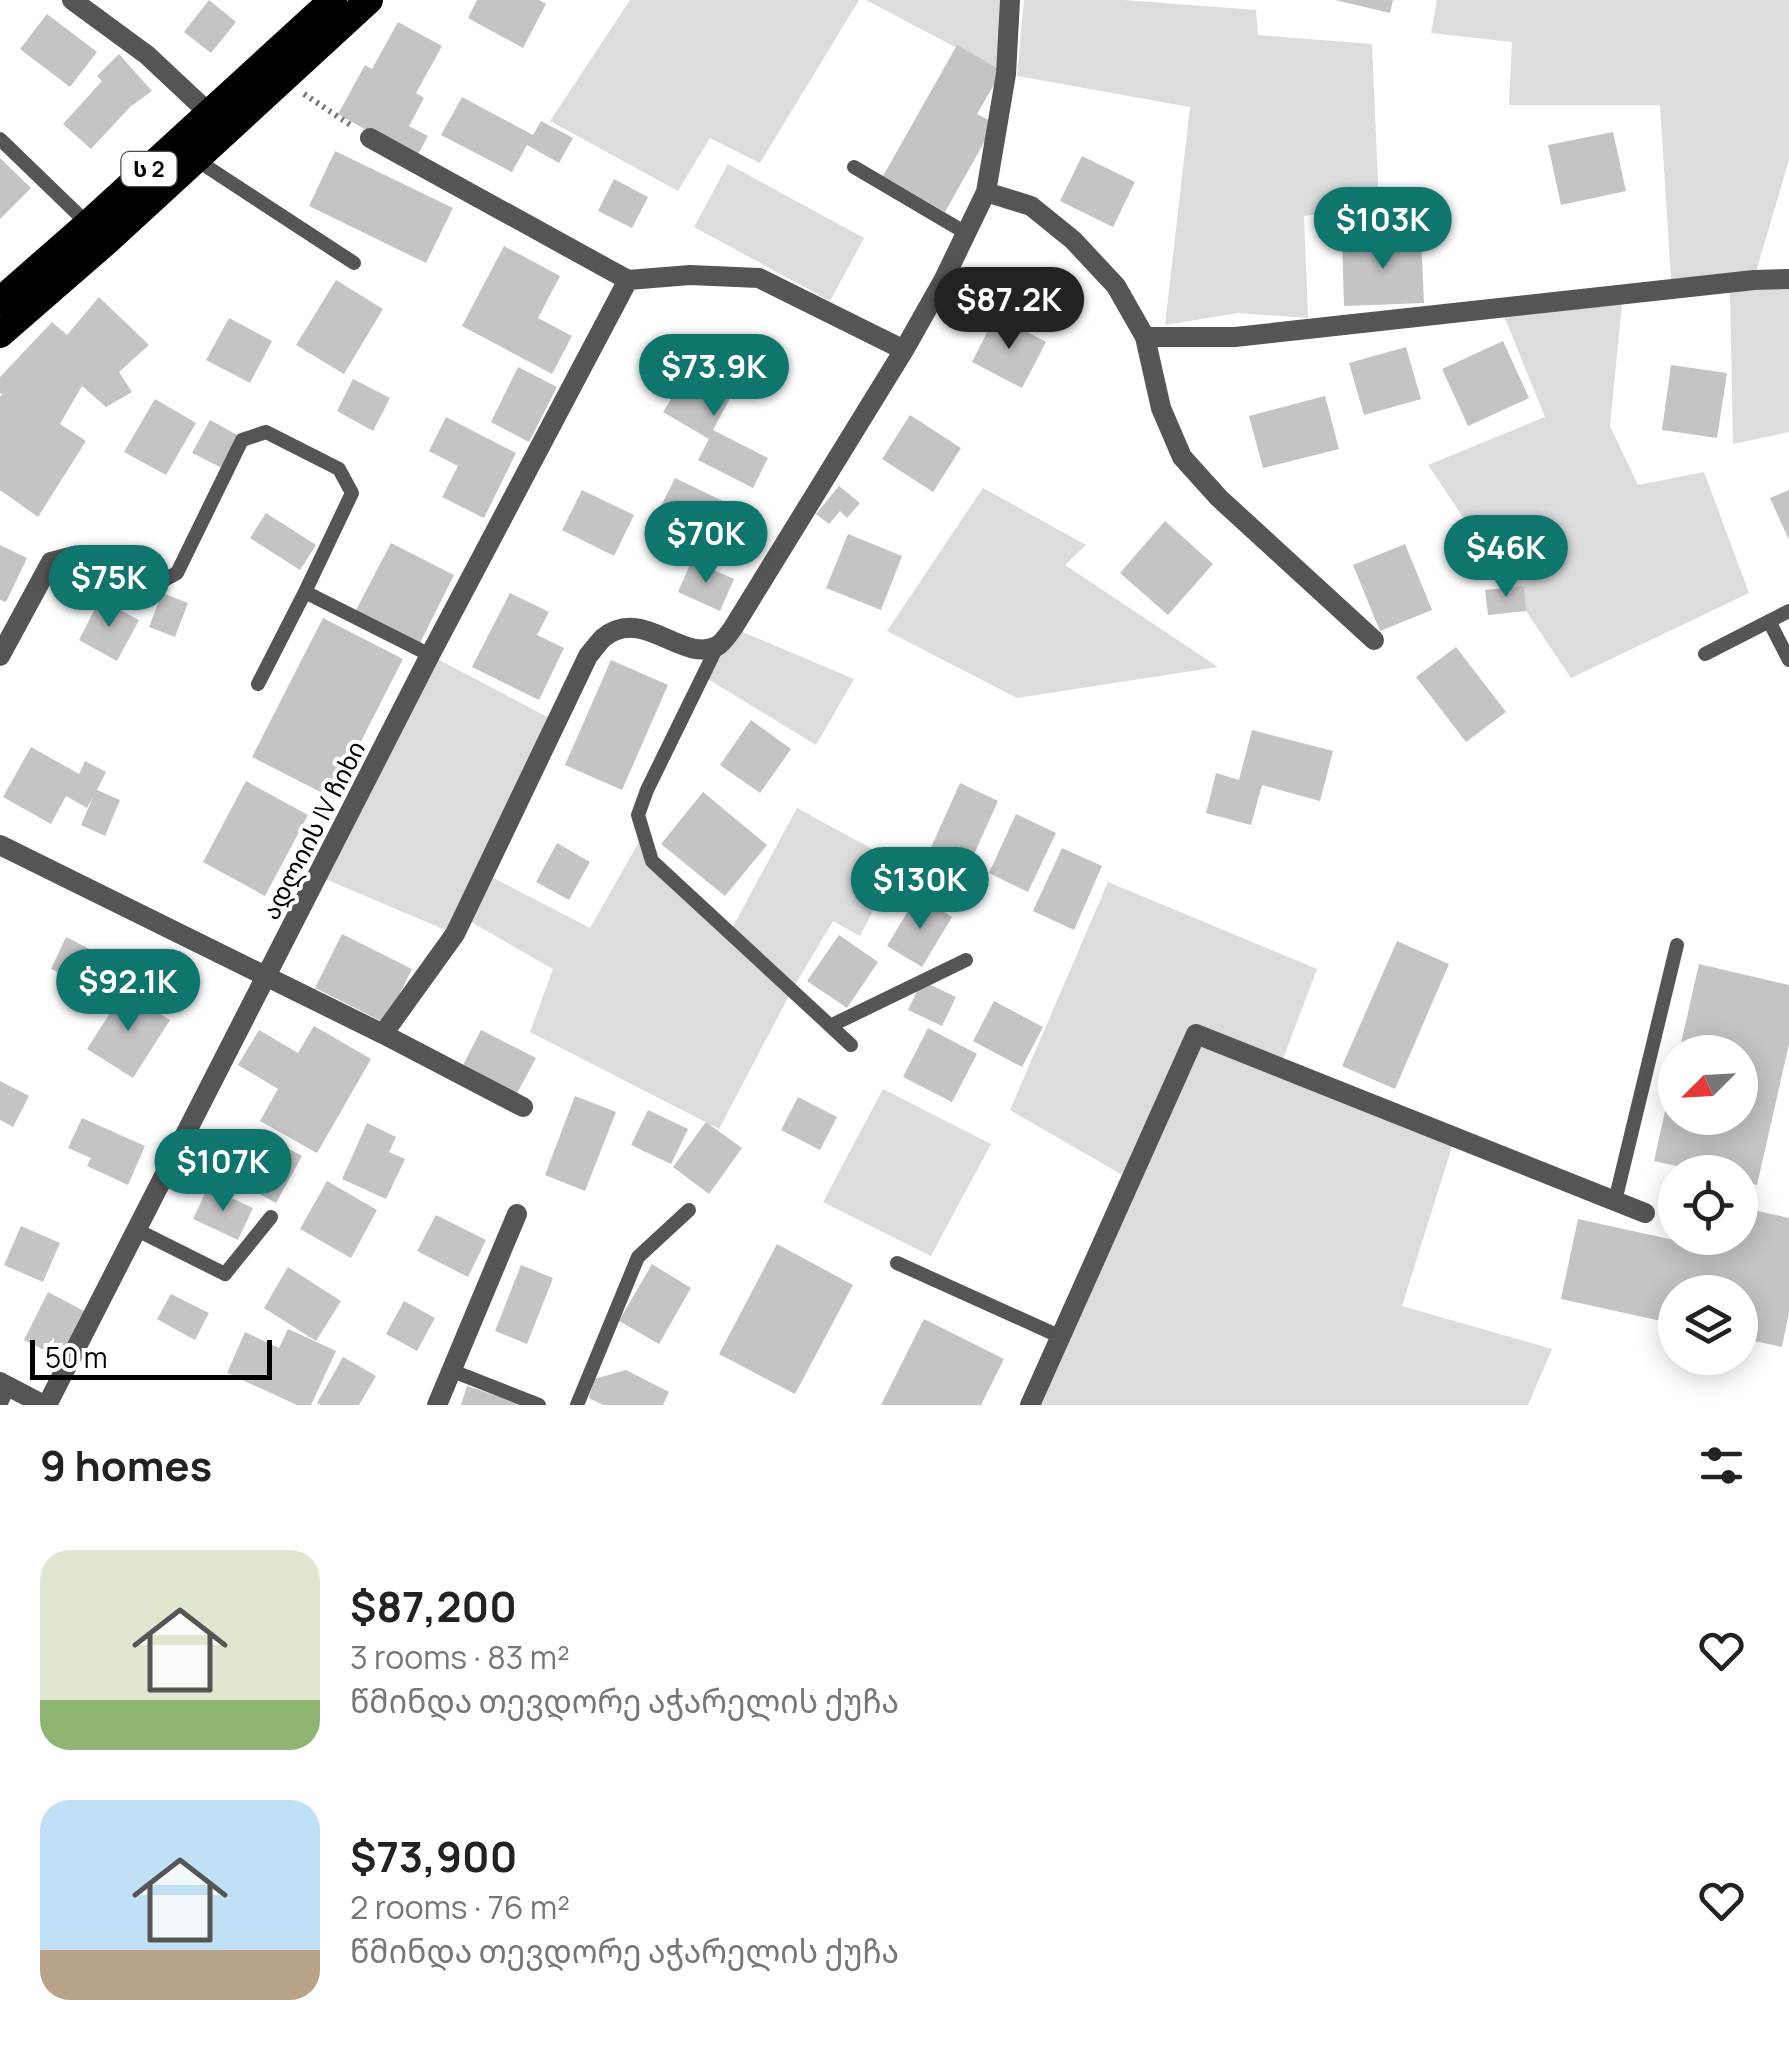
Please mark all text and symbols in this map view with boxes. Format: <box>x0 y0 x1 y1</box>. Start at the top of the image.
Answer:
road number: ს 2 <box>122 152 176 186</box>
pin: $103K <box>1313 187 1453 272</box>
text: $103K <box>1336 197 1430 241</box>
pin: $87.2K <box>928 267 1090 352</box>
text: $87.2K <box>956 277 1062 321</box>
pin: $73.9K <box>633 334 795 419</box>
text: $73.9K <box>661 344 767 388</box>
pin: $70K <box>647 501 765 586</box>
text: $70K <box>667 511 745 555</box>
pin: $46K <box>1447 515 1565 600</box>
text: $46K <box>1466 525 1546 569</box>
pin: $75K <box>50 545 168 630</box>
text: $75K <box>71 555 147 599</box>
street label: ადლიის IV ჩიხი <box>253 735 373 925</box>
pin: $130K <box>850 847 990 932</box>
text: $130K <box>873 857 967 901</box>
pin: $92.1K <box>47 949 209 1034</box>
text: $92.1K <box>78 959 178 1003</box>
north arrow <box>1658 1035 1758 1135</box>
map controls <box>1658 1035 1758 1375</box>
pin: $107K <box>153 1129 293 1214</box>
text: $107K <box>177 1139 269 1183</box>
button: locate <box>1658 1155 1758 1255</box>
button: layers <box>1658 1275 1758 1375</box>
scale bar <box>30 1335 272 1380</box>
text: 50 m <box>45 1338 108 1376</box>
text: 9 homes <box>40 1436 212 1494</box>
icon: filters <box>1694 1438 1749 1493</box>
text: $87,200 <box>350 1577 517 1635</box>
icon: home <box>120 1590 240 1710</box>
icon: heart <box>1694 1623 1749 1678</box>
text: 3 rooms · 83 m² <box>350 1635 570 1679</box>
text: წმინდა თევდორე აჭარელის ქუჩა <box>350 1679 899 1723</box>
text: $73,900 <box>350 1827 517 1885</box>
icon: home <box>120 1840 240 1960</box>
icon: heart <box>1694 1873 1749 1928</box>
text: 2 rooms · 76 m² <box>350 1885 570 1929</box>
text: წმინდა თევდორე აჭარელის ქუჩა <box>350 1929 899 1973</box>

